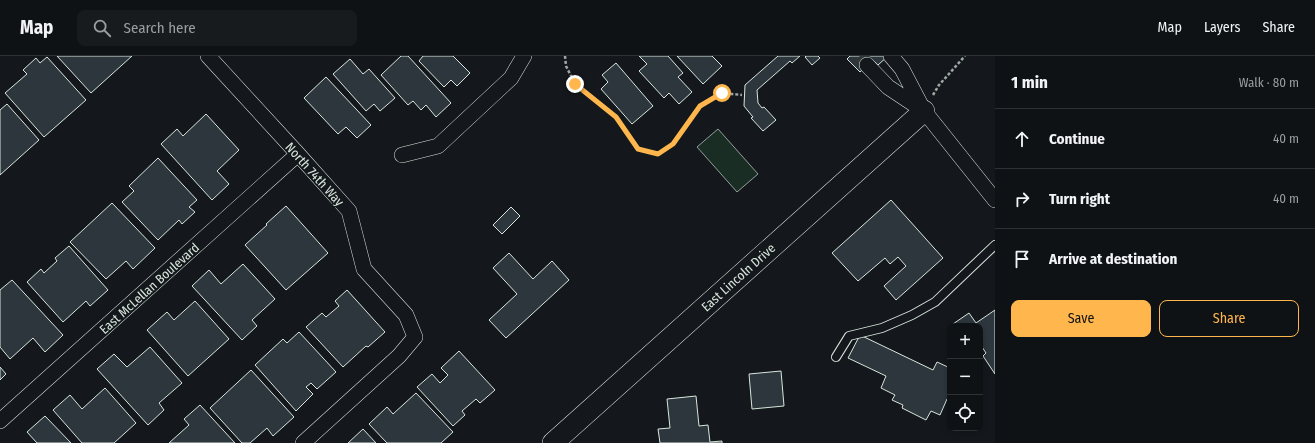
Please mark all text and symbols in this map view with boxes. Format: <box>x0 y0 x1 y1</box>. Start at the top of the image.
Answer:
search box <box>77 10 357 46</box>
text: Map <box>20 16 53 39</box>
icon: search <box>91 17 113 39</box>
text: Search here <box>123 19 196 37</box>
text: Map <box>1158 19 1182 36</box>
text: Layers <box>1204 19 1240 36</box>
text: Share <box>1262 19 1295 36</box>
text: 1 min <box>1011 72 1048 93</box>
route end <box>566 75 584 93</box>
text: Walk · 80 m <box>1239 75 1299 90</box>
route start <box>713 84 731 102</box>
icon: ahead <box>1011 128 1033 150</box>
text: Continue <box>1049 130 1105 148</box>
text: 40 m <box>1273 131 1299 146</box>
street label: North 74th Way <box>282 140 347 209</box>
icon: right <box>1011 188 1033 210</box>
text: Turn right <box>1049 190 1110 208</box>
text: 40 m <box>1273 191 1299 206</box>
street label: East McLellan Boulevard <box>97 240 202 337</box>
street label: East Lincoln Drive <box>698 240 778 314</box>
icon: arrive <box>1011 248 1033 270</box>
text: Arrive at destination <box>1049 250 1177 268</box>
button: Save <box>1011 300 1151 337</box>
button: Share <box>1159 300 1299 337</box>
map controls <box>947 323 983 431</box>
button: + <box>947 323 983 359</box>
button: − <box>947 359 983 395</box>
button: locate <box>947 395 983 431</box>

